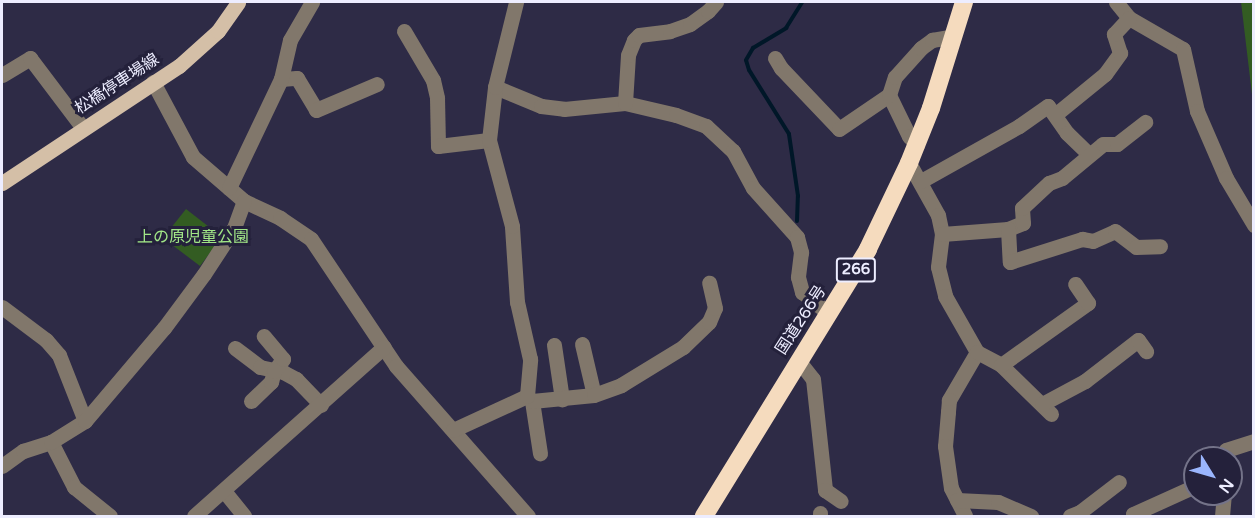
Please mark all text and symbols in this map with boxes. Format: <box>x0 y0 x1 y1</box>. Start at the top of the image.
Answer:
street label: 松橋停車場線 <box>72 50 162 118</box>
park label: 上の原児童公園 <box>137 227 249 247</box>
road number: 266 <box>835 258 877 282</box>
street label: 国道266号 <box>772 282 830 358</box>
north arrow <box>1183 446 1243 506</box>
text: N <box>1214 474 1238 497</box>

